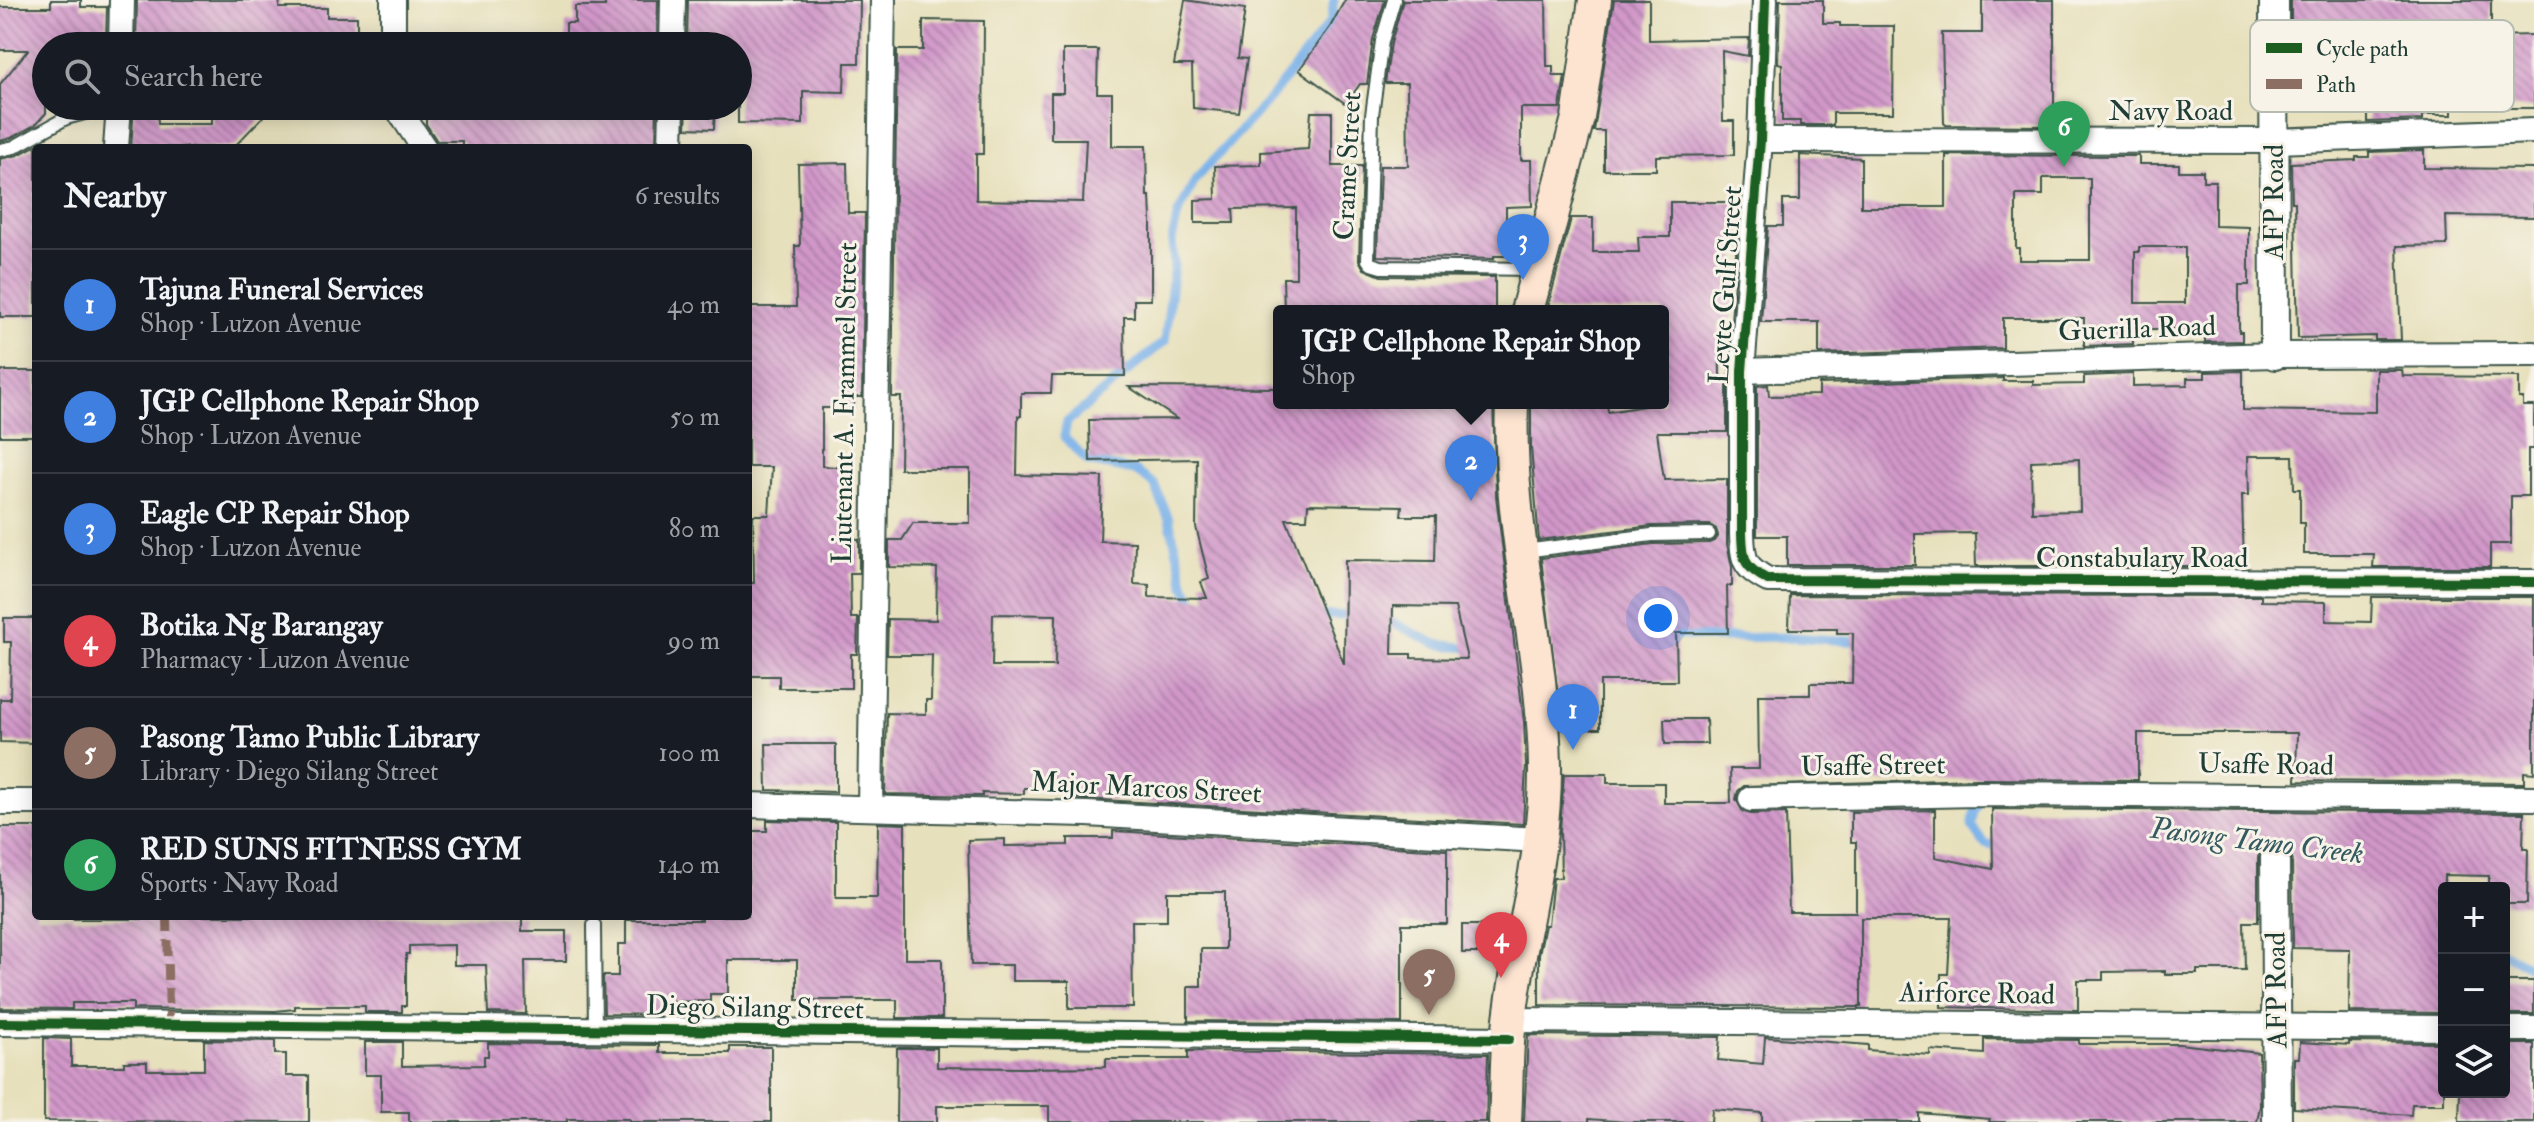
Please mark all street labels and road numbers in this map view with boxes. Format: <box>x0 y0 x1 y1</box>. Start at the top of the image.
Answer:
street label: Crame Street <box>1327 91 1369 241</box>
street label: Navy Road <box>2109 94 2233 129</box>
street label: AFP Road <box>2257 144 2292 261</box>
street label: Leyte Gulf Street <box>1702 185 1750 385</box>
street label: Liutenant A. Frammel Street <box>825 242 865 564</box>
street label: Guerilla Road <box>2057 309 2217 349</box>
street label: Constabulary Road <box>2036 541 2249 576</box>
street label: Usaffe Road <box>2198 746 2335 784</box>
street label: Usaffe Street <box>1800 747 1946 785</box>
street label: Major Marcos Street <box>1030 764 1262 812</box>
street label: AFP Road <box>2258 931 2296 1049</box>
street label: Airforce Road <box>1898 975 2055 1013</box>
street label: Diego Silang Street <box>646 989 864 1027</box>

